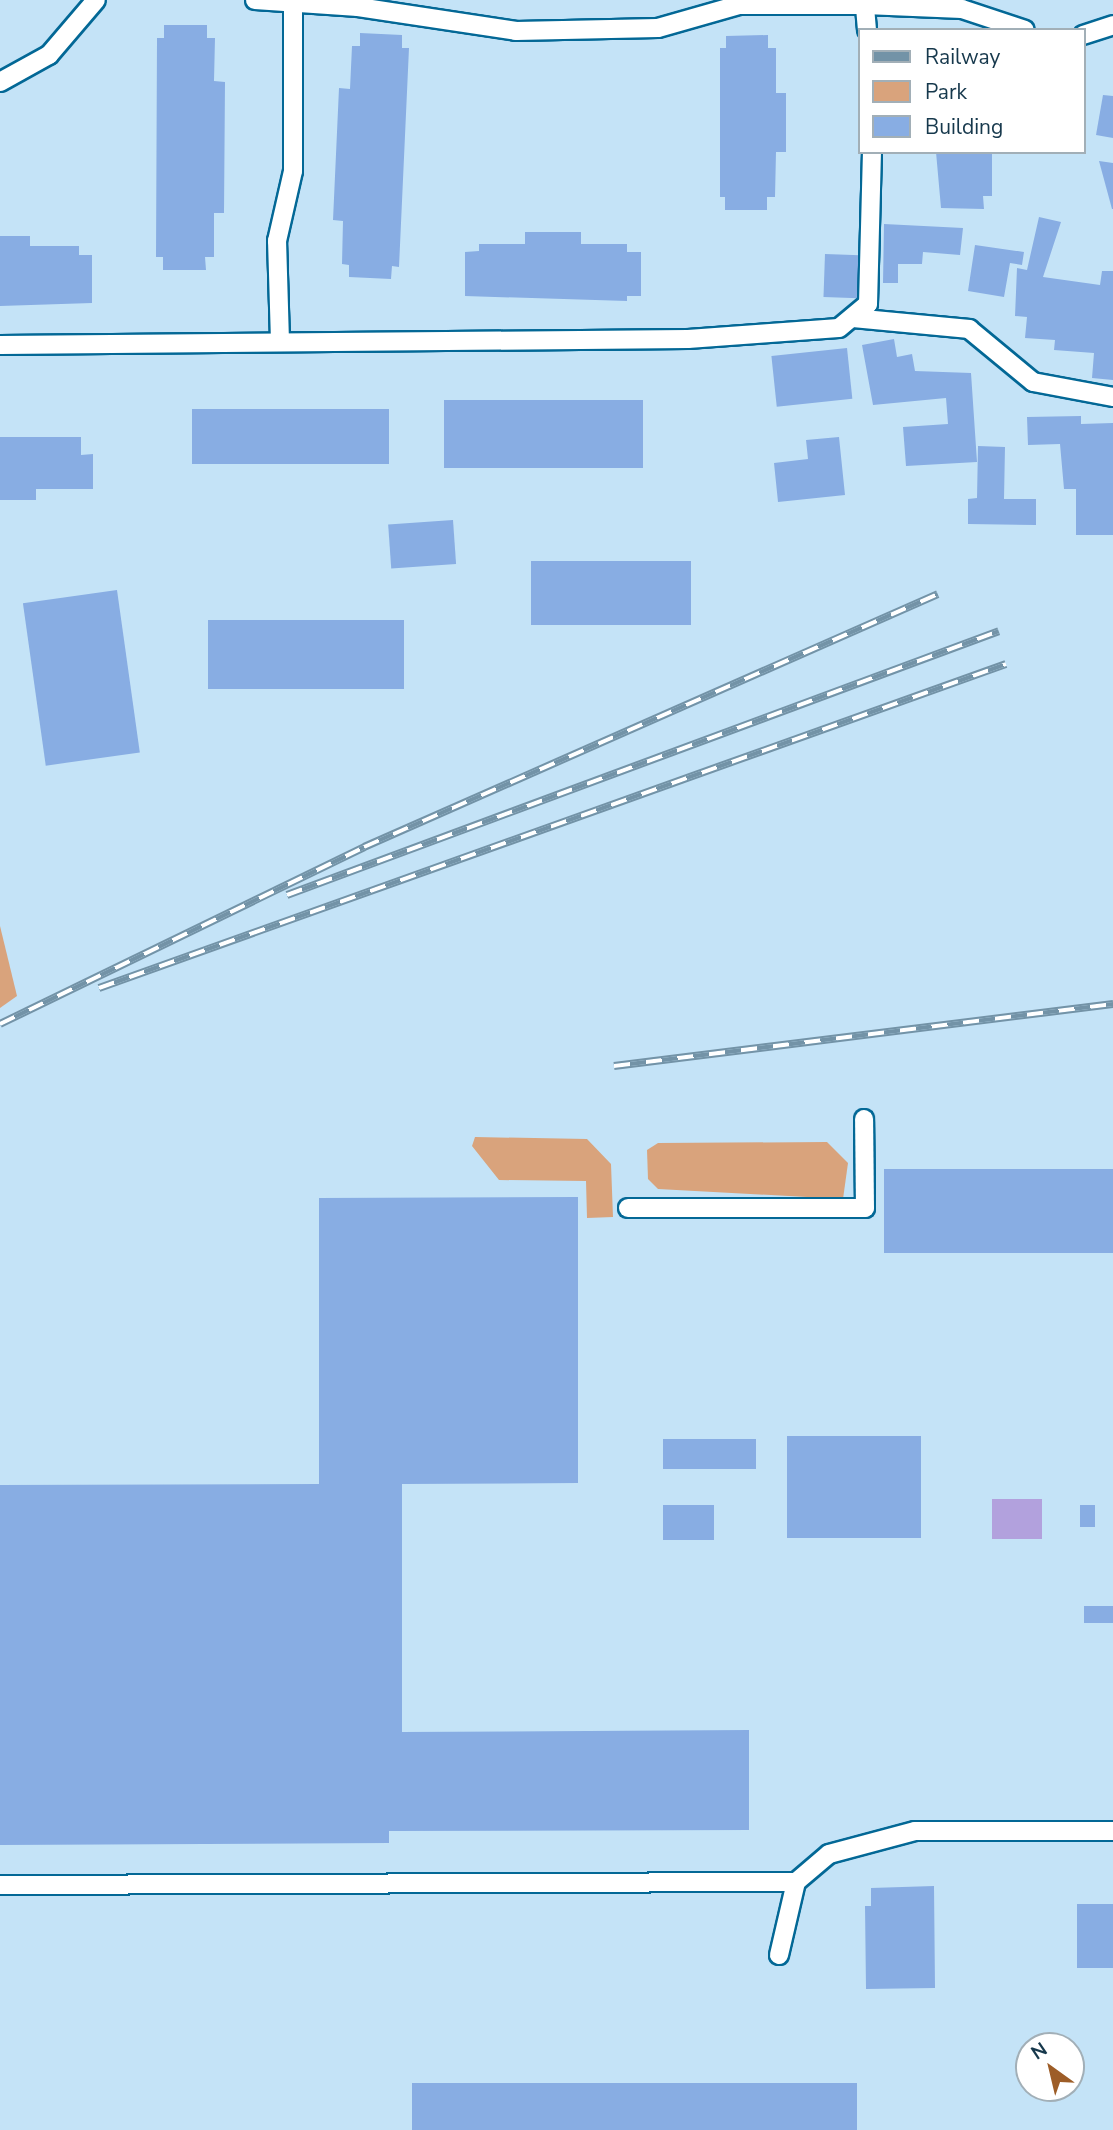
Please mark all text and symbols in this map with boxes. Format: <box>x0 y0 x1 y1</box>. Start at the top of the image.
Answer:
legend <box>858 28 1085 154</box>
text: Railway <box>925 43 1000 71</box>
text: Park <box>925 78 967 106</box>
text: Building <box>925 113 1003 141</box>
north arrow <box>1015 2032 1085 2102</box>
text: N <box>1026 2036 1053 2066</box>

